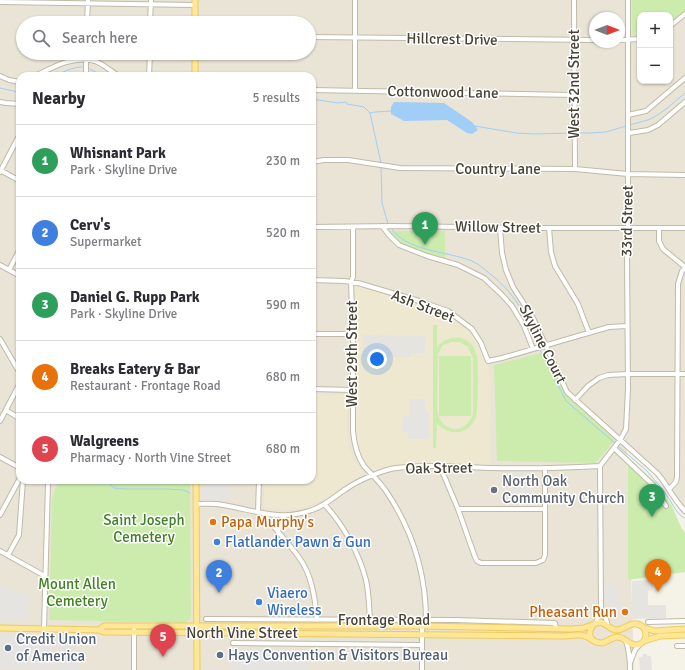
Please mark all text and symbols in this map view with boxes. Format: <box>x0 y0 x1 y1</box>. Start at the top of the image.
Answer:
north arrow <box>589 12 625 48</box>
map controls <box>637 12 673 84</box>
button: + <box>637 12 673 48</box>
search box <box>16 16 316 60</box>
icon: search <box>30 27 52 49</box>
text: Search here <box>62 29 138 47</box>
street label: Hillcrest Drive <box>406 29 498 49</box>
street label: West 32nd Street <box>565 29 583 139</box>
button: − <box>637 48 673 84</box>
street label: Cottonwood Lane <box>387 82 499 102</box>
text: Nearby <box>32 88 85 109</box>
text: 5 results <box>252 90 300 106</box>
text: Whisnant Park <box>70 144 166 162</box>
text: 1 <box>41 153 49 169</box>
text: 230 m <box>266 153 300 169</box>
street label: Country Lane <box>455 160 541 178</box>
text: Park · Skyline Drive <box>70 162 177 178</box>
street label: 33rd Street <box>617 185 637 257</box>
pin: 1 <box>412 212 438 245</box>
text: Cerv's <box>70 216 110 234</box>
street label: Willow Street <box>455 217 541 237</box>
text: 2 <box>41 225 49 241</box>
text: 520 m <box>266 225 300 241</box>
text: Supermarket <box>70 234 142 250</box>
street label: Ash Street <box>389 286 457 326</box>
text: Daniel G. Rupp Park <box>70 288 200 306</box>
text: 3 <box>41 297 49 313</box>
text: 590 m <box>266 297 300 313</box>
street label: West 29th Street <box>343 301 361 407</box>
street label: Skyline Court <box>515 301 571 387</box>
text: Park · Skyline Drive <box>70 306 177 322</box>
your location <box>367 349 387 369</box>
text: Breaks Eatery & Bar <box>70 360 200 378</box>
text: 4 <box>41 369 49 385</box>
text: 680 m <box>266 369 300 385</box>
text: Restaurant · Frontage Road <box>70 378 221 394</box>
text: Walgreens <box>70 432 139 450</box>
text: 5 <box>41 441 49 457</box>
text: 680 m <box>266 441 300 457</box>
text: Pharmacy · North Vine Street <box>70 450 231 466</box>
street label: Oak Street <box>405 458 473 478</box>
place label: North Oak Community Church <box>502 472 625 507</box>
pin: 3 <box>639 484 665 517</box>
marker: North Oak Community Church <box>489 485 499 495</box>
park label: Saint Joseph Cemetery <box>103 511 185 546</box>
place label: Papa Murphy's <box>221 513 314 531</box>
marker: Papa Murphy's <box>208 517 218 527</box>
place label: Flatlander Pawn & Gun <box>225 533 371 551</box>
marker: Flatlander Pawn & Gun <box>212 537 222 547</box>
pin: 4 <box>645 559 671 592</box>
pin: 2 <box>206 560 232 593</box>
park label: Mount Allen Cemetery <box>38 575 116 610</box>
place label: Viaero Wireless <box>267 584 322 619</box>
marker: Viaero Wireless <box>254 597 264 607</box>
place label: Pheasant Run <box>529 603 617 621</box>
marker: Pheasant Run <box>620 607 630 617</box>
street label: Frontage Road <box>338 611 430 629</box>
pin: 5 <box>150 624 176 657</box>
street label: North Vine Street <box>186 624 298 642</box>
place label: Credit Union of America <box>16 630 97 665</box>
marker: Credit Union of America <box>3 643 13 653</box>
place label: Hays Convention & Visitors Bureau <box>228 646 448 664</box>
marker: Hays Convention & Visitors Bureau <box>215 650 225 660</box>

